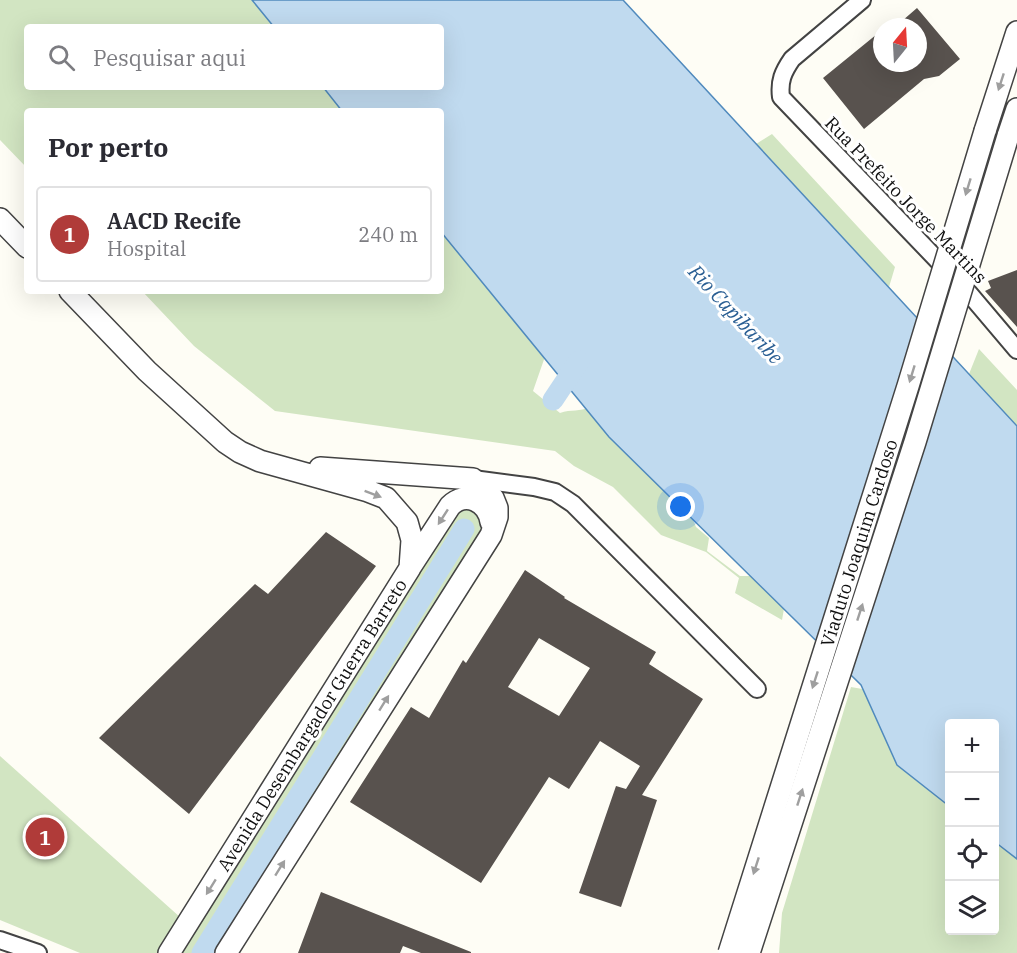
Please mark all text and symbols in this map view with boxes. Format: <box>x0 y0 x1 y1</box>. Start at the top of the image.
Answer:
north arrow <box>873 18 927 72</box>
search box <box>24 24 444 90</box>
icon: search <box>45 41 78 74</box>
text: Pesquisar aqui <box>93 43 246 72</box>
one-way arrow <box>996 73 1005 91</box>
street label: Rua Prefeito Jorge Martins <box>820 112 992 288</box>
text: Por perto <box>48 130 168 164</box>
one-way arrow <box>963 178 972 196</box>
text: AACD Recife <box>107 206 241 235</box>
text: 1 <box>64 221 76 248</box>
text: 240 m <box>358 221 418 248</box>
text: Hospital <box>107 235 186 262</box>
water label: Rio Capibaribe <box>682 258 789 370</box>
one-way arrow <box>907 365 916 383</box>
street label: Viaduto Joaquim Cardoso <box>815 436 902 650</box>
one-way arrow <box>365 489 383 499</box>
your location <box>666 492 695 521</box>
one-way arrow <box>437 509 449 525</box>
street label: Avenida Desembargador Guerra Barreto <box>212 575 412 875</box>
one-way arrow <box>855 603 865 621</box>
one-way arrow <box>810 671 819 689</box>
one-way arrow <box>378 696 390 712</box>
map controls <box>945 719 999 935</box>
button: + <box>945 719 999 773</box>
button: − <box>945 773 999 827</box>
one-way arrow <box>795 788 805 806</box>
pin: 1 <box>26 814 64 860</box>
button: locate <box>945 827 999 881</box>
one-way arrow <box>751 857 761 875</box>
one-way arrow <box>274 860 285 876</box>
one-way arrow <box>205 878 216 895</box>
button: layers <box>945 881 999 935</box>

